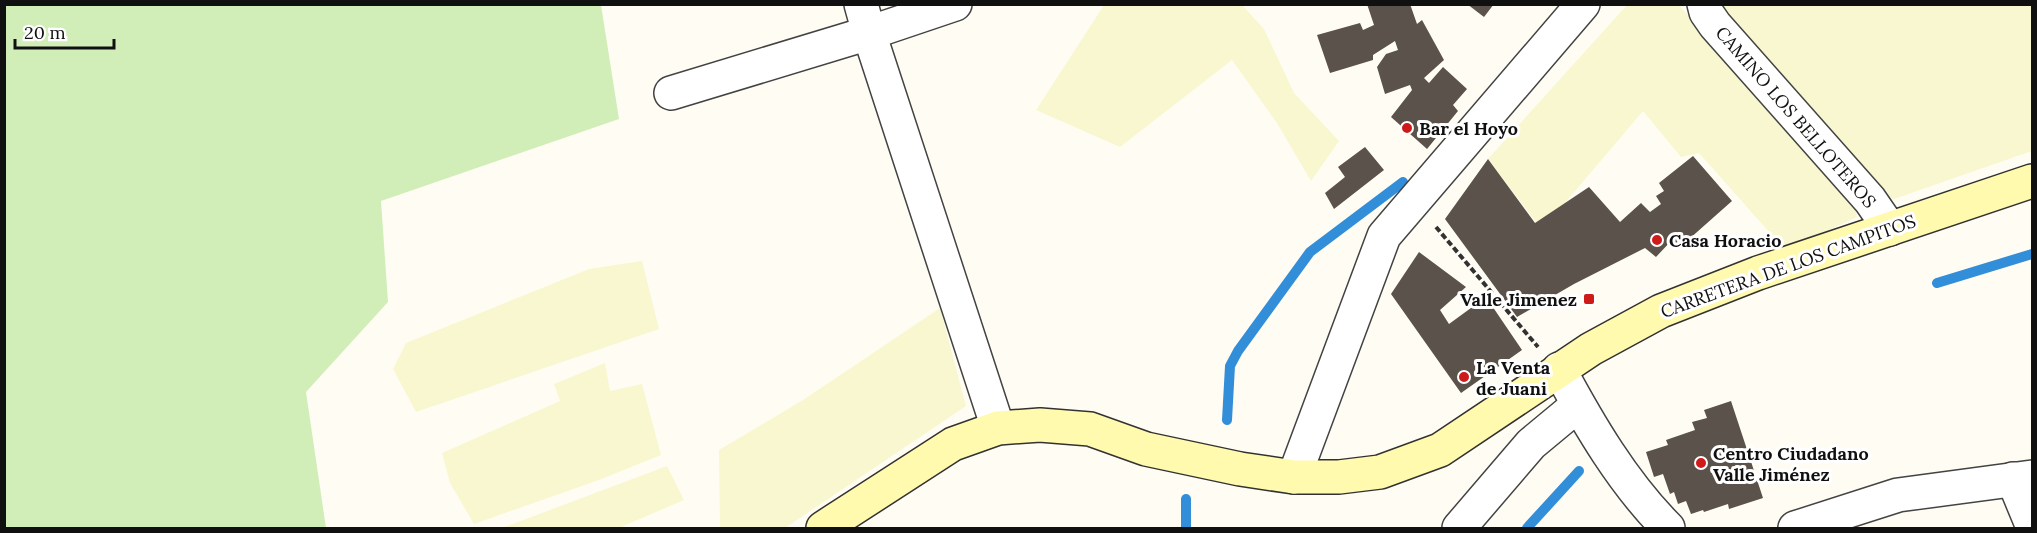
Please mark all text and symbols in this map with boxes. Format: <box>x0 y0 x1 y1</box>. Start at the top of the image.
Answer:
scale bar <box>15 12 114 50</box>
text: 20 m <box>24 21 66 44</box>
street label: CAMINO LOS BELLOTEROS <box>1711 21 1881 213</box>
place label: Bar el Hoyo <box>1419 117 1518 140</box>
marker: Bar el Hoyo <box>1400 121 1414 135</box>
street label: CARRETERA DE LOS CAMPITOS <box>1657 209 1919 323</box>
place label: Casa Horacio <box>1669 229 1781 252</box>
marker: Casa Horacio <box>1650 233 1664 247</box>
place label: Valle Jimenez <box>1460 288 1577 311</box>
marker: Valle Jimenez <box>1582 292 1596 306</box>
place label: La Venta de Juani <box>1476 356 1551 400</box>
marker: La Venta de Juani <box>1457 370 1471 384</box>
place label: Centro Ciudadano Valle Jiménez <box>1713 442 1869 486</box>
marker: Centro Ciudadano Valle Jiménez <box>1694 456 1708 470</box>

